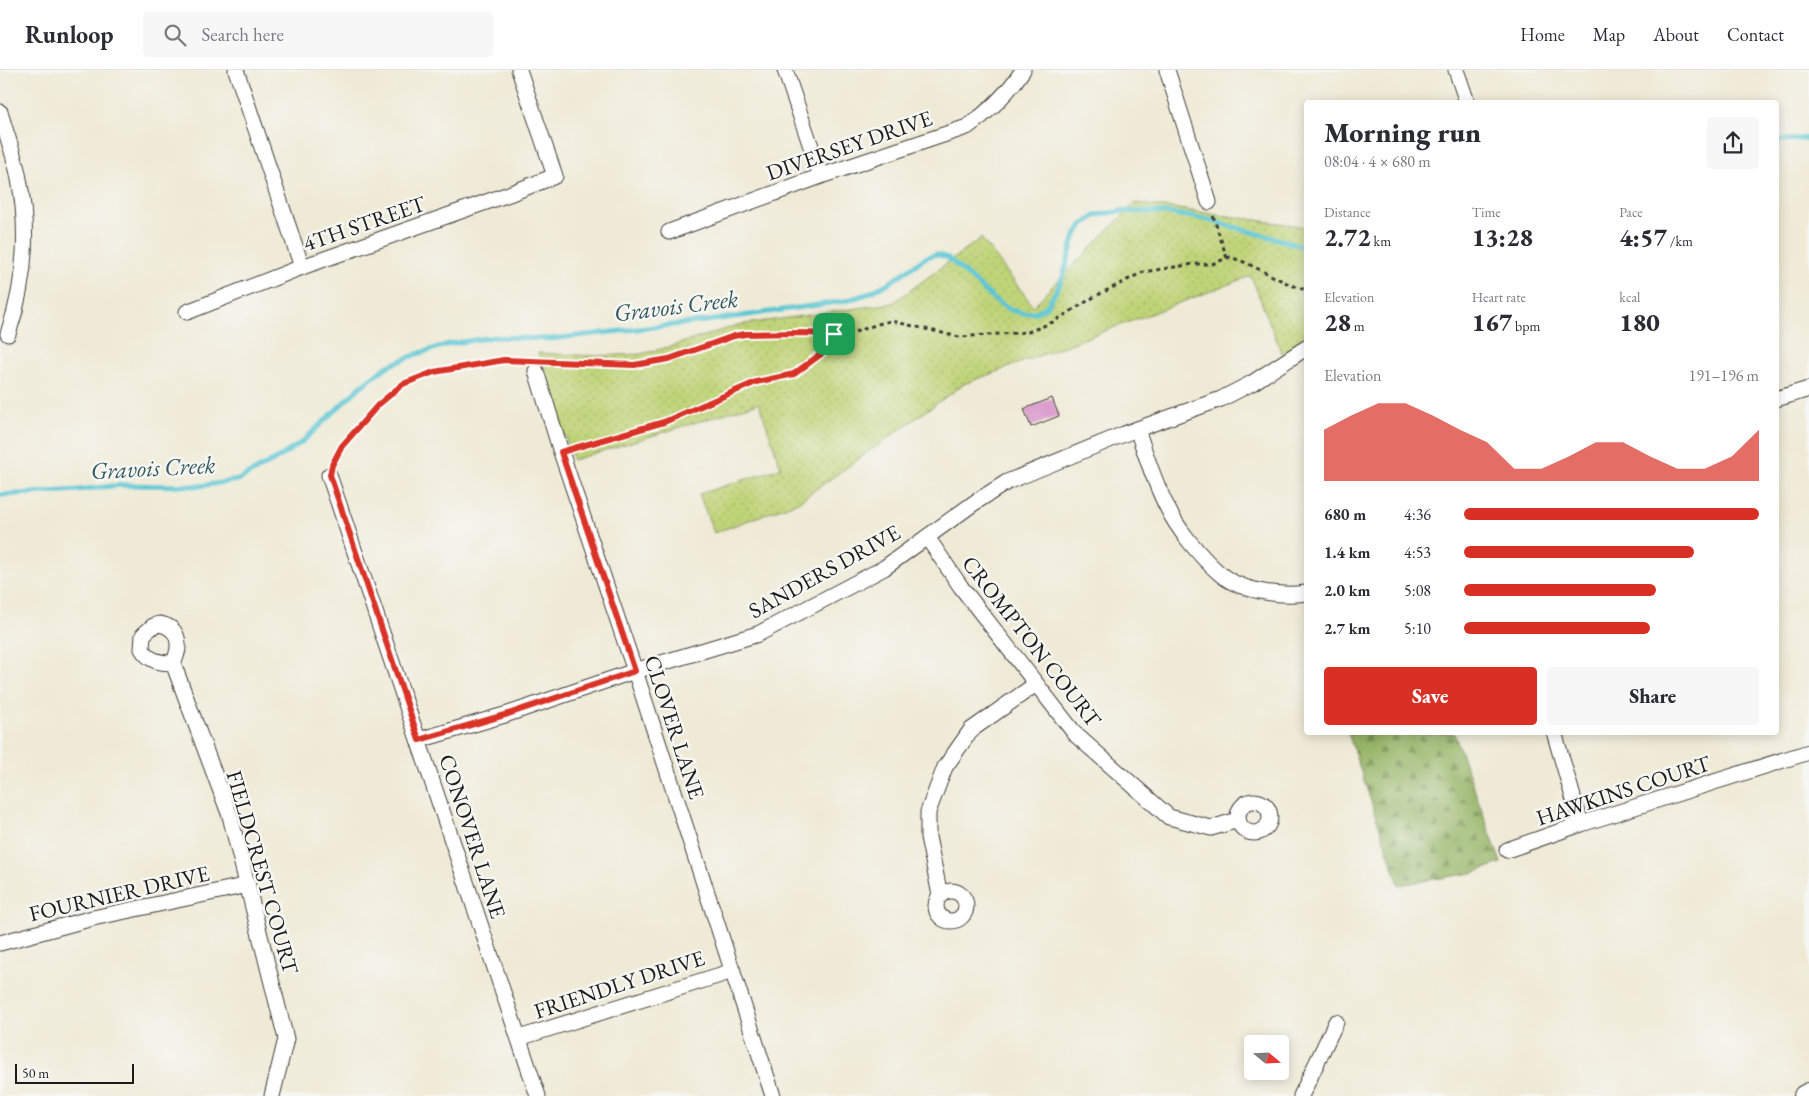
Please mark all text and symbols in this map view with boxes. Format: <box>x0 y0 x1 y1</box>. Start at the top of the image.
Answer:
search box <box>143 12 493 57</box>
text: Runloop <box>25 19 113 50</box>
icon: search <box>161 21 189 49</box>
text: Search here <box>201 22 284 47</box>
text: Home <box>1520 23 1565 46</box>
text: Map <box>1593 23 1625 46</box>
text: About <box>1653 23 1699 46</box>
text: Contact <box>1727 23 1784 46</box>
street label: DIVERSEY DRIVE <box>762 103 936 187</box>
text: Morning run <box>1324 114 1481 150</box>
button: share <box>1707 117 1759 169</box>
text: 08:04 · 4 × 680 m <box>1324 151 1431 172</box>
street label: 4TH STREET <box>299 189 430 258</box>
text: Distance <box>1324 203 1371 221</box>
text: Time <box>1472 203 1501 221</box>
text: Pace <box>1619 203 1643 221</box>
text: 2.72 <box>1324 221 1371 253</box>
text: 13:28 <box>1472 221 1533 253</box>
text: 4:57 <box>1619 221 1667 253</box>
text: km <box>1371 232 1391 250</box>
text: /km <box>1667 232 1693 250</box>
water label: Gravois Creek <box>612 283 740 328</box>
text: Elevation <box>1324 288 1374 306</box>
text: Heart rate <box>1472 288 1526 306</box>
text: kcal <box>1619 288 1640 306</box>
text: 28 <box>1324 306 1351 338</box>
text: 167 <box>1472 306 1512 338</box>
text: 180 <box>1619 306 1660 338</box>
pin <box>813 313 855 355</box>
text: m <box>1351 317 1365 335</box>
text: bpm <box>1512 317 1540 335</box>
icon: arrive <box>820 320 848 348</box>
text: Elevation <box>1324 365 1382 386</box>
text: 191–196 m <box>1688 365 1759 386</box>
water label: Gravois Creek <box>90 449 216 486</box>
text: 680 m <box>1324 504 1366 525</box>
text: 4:36 <box>1404 504 1431 525</box>
street label: SANDERS DRIVE <box>743 518 905 625</box>
text: 1.4 km <box>1324 542 1370 563</box>
text: 4:53 <box>1404 542 1431 563</box>
street label: CROMPTON COURT <box>956 550 1108 733</box>
text: 2.0 km <box>1324 580 1370 601</box>
text: 5:08 <box>1404 580 1431 601</box>
text: 2.7 km <box>1324 618 1370 639</box>
text: 5:10 <box>1404 618 1431 639</box>
street label: CLOVER LANE <box>638 652 711 803</box>
button: Save <box>1324 667 1537 725</box>
button: Share <box>1547 667 1759 725</box>
street label: HAWKINS COURT <box>1532 749 1714 832</box>
street label: CONOVER LANE <box>432 750 513 922</box>
street label: FIELDCREST COURT <box>220 767 306 978</box>
street label: FOURNIER DRIVE <box>26 859 212 928</box>
street label: FRIENDLY DRIVE <box>530 943 708 1026</box>
north arrow <box>1244 1035 1289 1080</box>
map controls <box>1244 1035 1289 1080</box>
scale bar <box>15 1061 134 1084</box>
text: 50 m <box>22 1064 49 1082</box>

